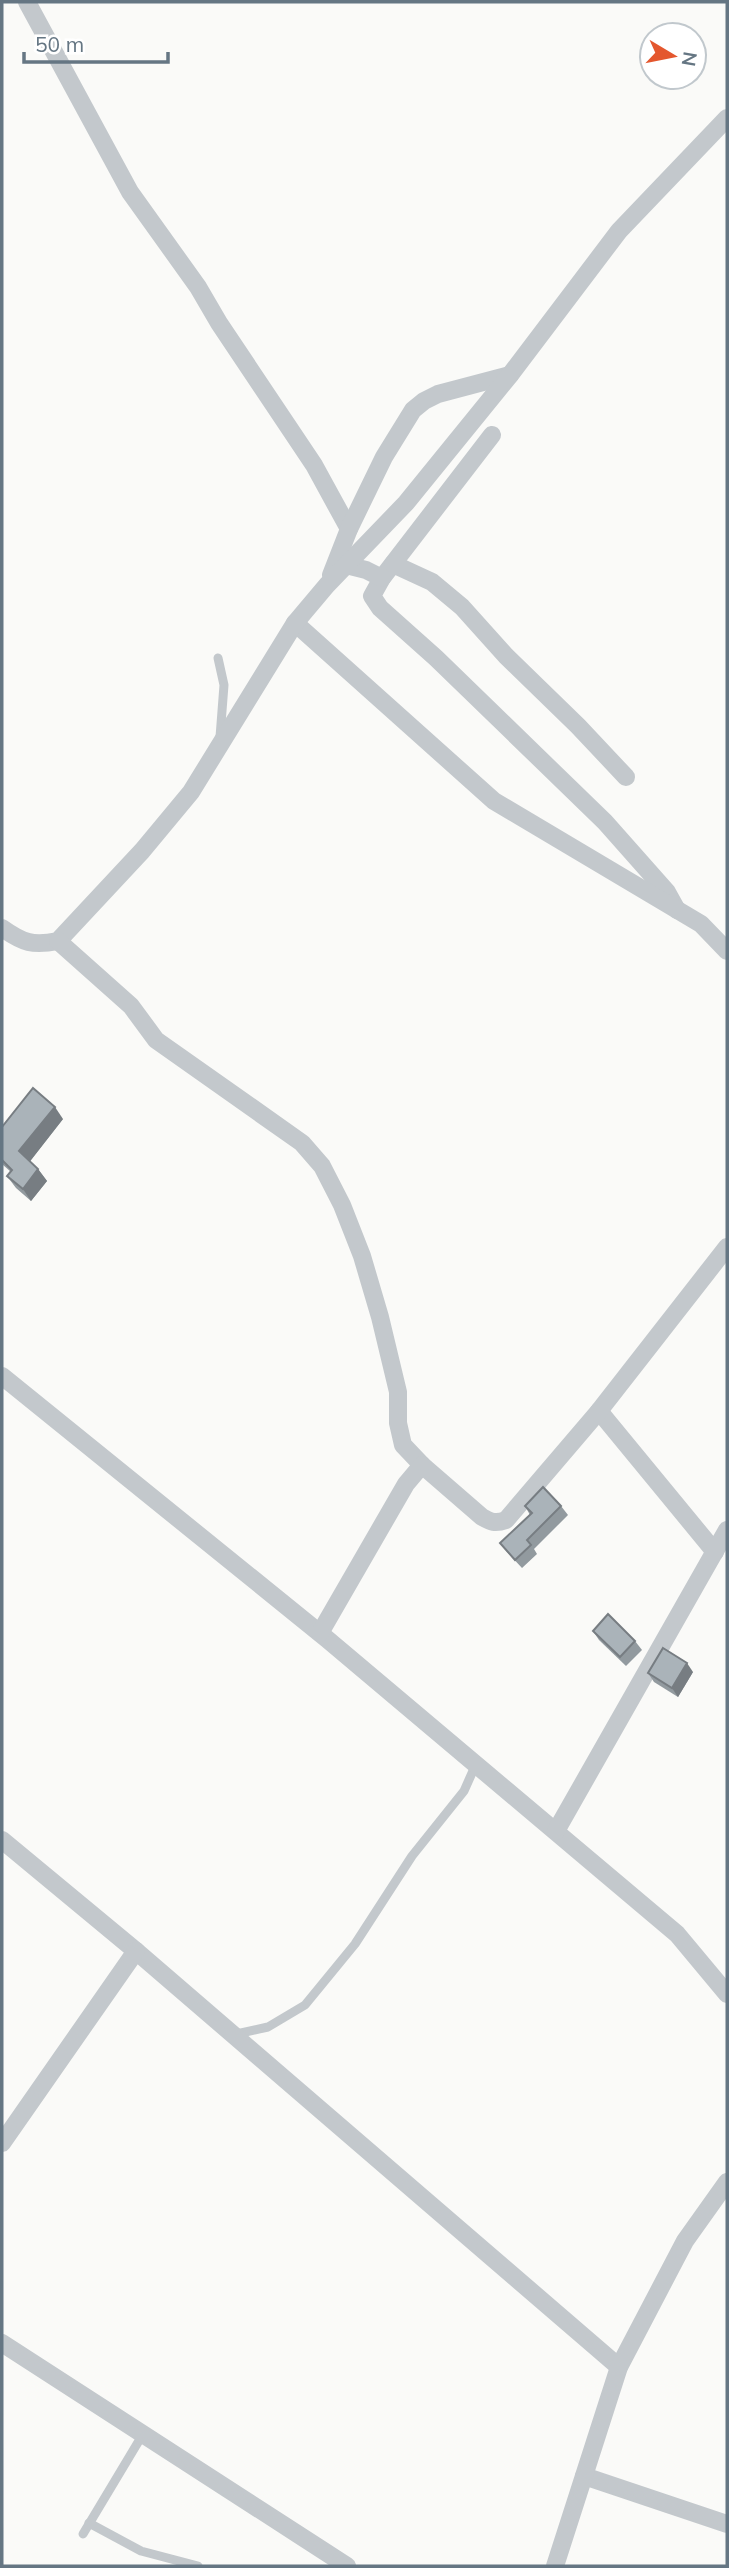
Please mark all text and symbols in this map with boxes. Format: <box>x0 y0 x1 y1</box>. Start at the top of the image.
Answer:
scale bar <box>24 21 168 65</box>
north arrow <box>638 21 708 91</box>
text: 50 m <box>35 31 84 57</box>
text: N <box>677 50 703 68</box>

